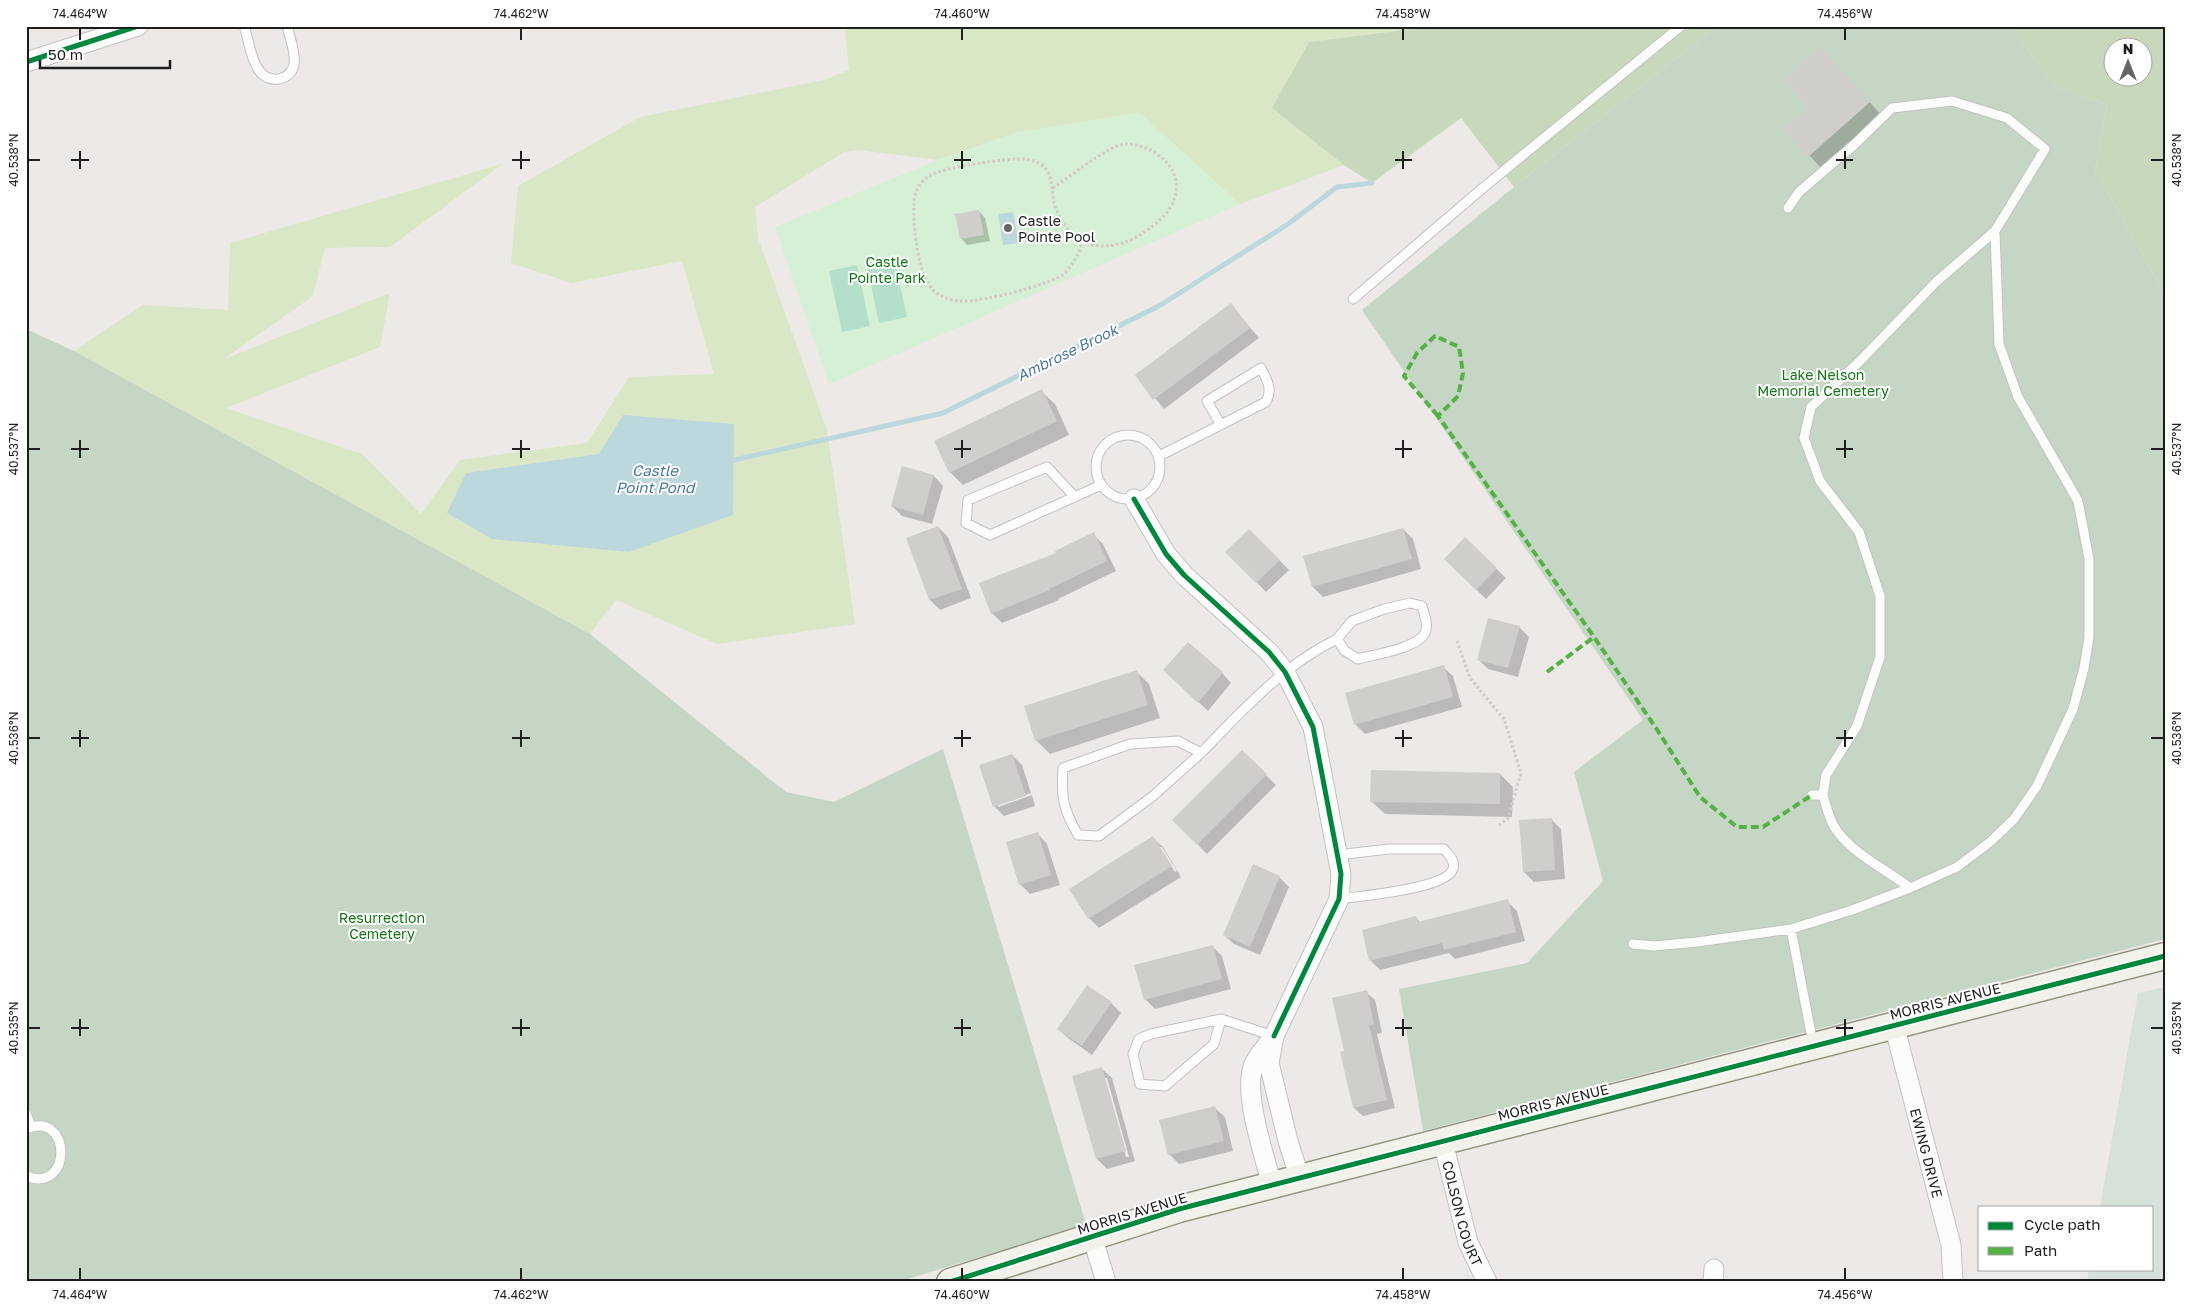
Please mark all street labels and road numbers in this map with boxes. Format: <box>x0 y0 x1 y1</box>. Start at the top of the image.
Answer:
street label: MORRIS AVENUE <box>1888 979 2002 1023</box>
street label: MORRIS AVENUE <box>1496 1080 1610 1124</box>
street label: EWING DRIVE <box>1907 1106 1947 1199</box>
street label: COLSON COURT <box>1439 1159 1487 1269</box>
street label: MORRIS AVENUE <box>1075 1188 1189 1238</box>

